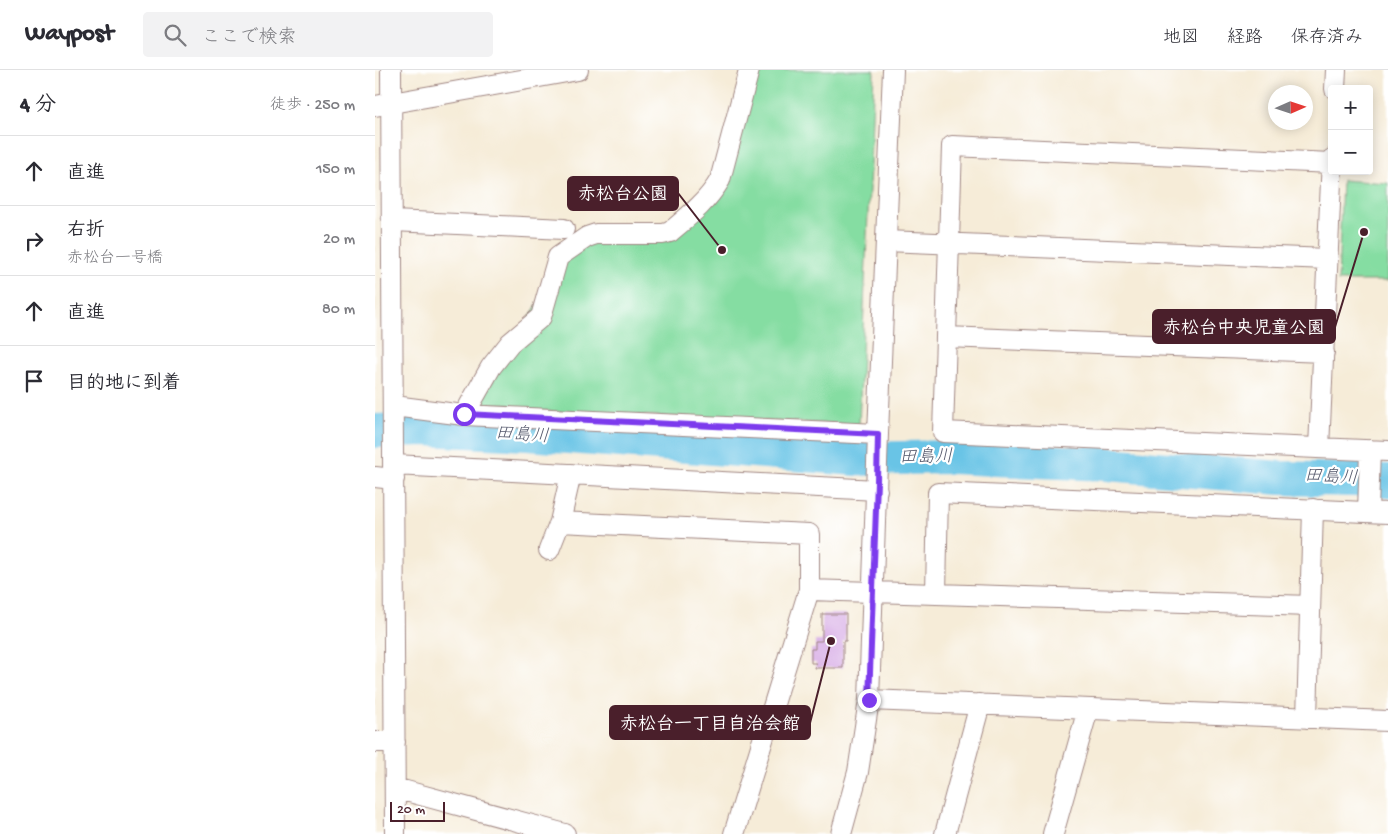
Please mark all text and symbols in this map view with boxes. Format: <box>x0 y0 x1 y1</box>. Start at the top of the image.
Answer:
search box <box>143 12 493 57</box>
text: Waypost <box>25 20 113 49</box>
icon: search <box>161 21 189 49</box>
text: ここで検索 <box>201 27 296 50</box>
text: 地図 <box>1163 28 1199 49</box>
text: 経路 <box>1227 28 1263 49</box>
text: 保存済み <box>1291 28 1363 49</box>
north arrow <box>1268 85 1313 130</box>
map controls <box>1328 85 1373 175</box>
button: + <box>1328 85 1373 130</box>
text: 4 分 <box>20 94 56 119</box>
text: 徒歩 · 250 m <box>270 97 355 116</box>
button: − <box>1328 130 1373 175</box>
icon: ahead <box>20 157 48 185</box>
text: 150 m <box>316 161 355 180</box>
text: 直進 <box>67 163 105 186</box>
callout: 赤松台公園 <box>568 177 678 210</box>
text: 赤松台公園 <box>578 184 668 206</box>
text: 右折 <box>67 220 105 243</box>
icon: right <box>20 227 48 255</box>
text: 20 m <box>323 231 355 250</box>
text: 赤松台一号橋 <box>67 250 163 269</box>
icon: ahead <box>20 297 48 325</box>
text: 80 m <box>322 301 355 320</box>
text: 直進 <box>67 303 105 326</box>
callout: 赤松台中央児童公園 <box>1153 310 1335 343</box>
text: 赤松台中央児童公園 <box>1163 318 1325 340</box>
icon: arrive <box>20 367 48 395</box>
text: 目的地に到着 <box>67 373 181 396</box>
route start <box>453 403 476 426</box>
water label: 田島川 <box>494 423 550 448</box>
water label: 田島川 <box>899 446 953 469</box>
water label: 田島川 <box>1303 465 1359 490</box>
route end <box>858 689 881 712</box>
callout: 赤松台一丁目自治会館 <box>610 706 810 739</box>
text: 赤松台一丁目自治会館 <box>620 714 800 736</box>
scale bar <box>390 799 445 822</box>
text: 20 m <box>397 802 425 819</box>

